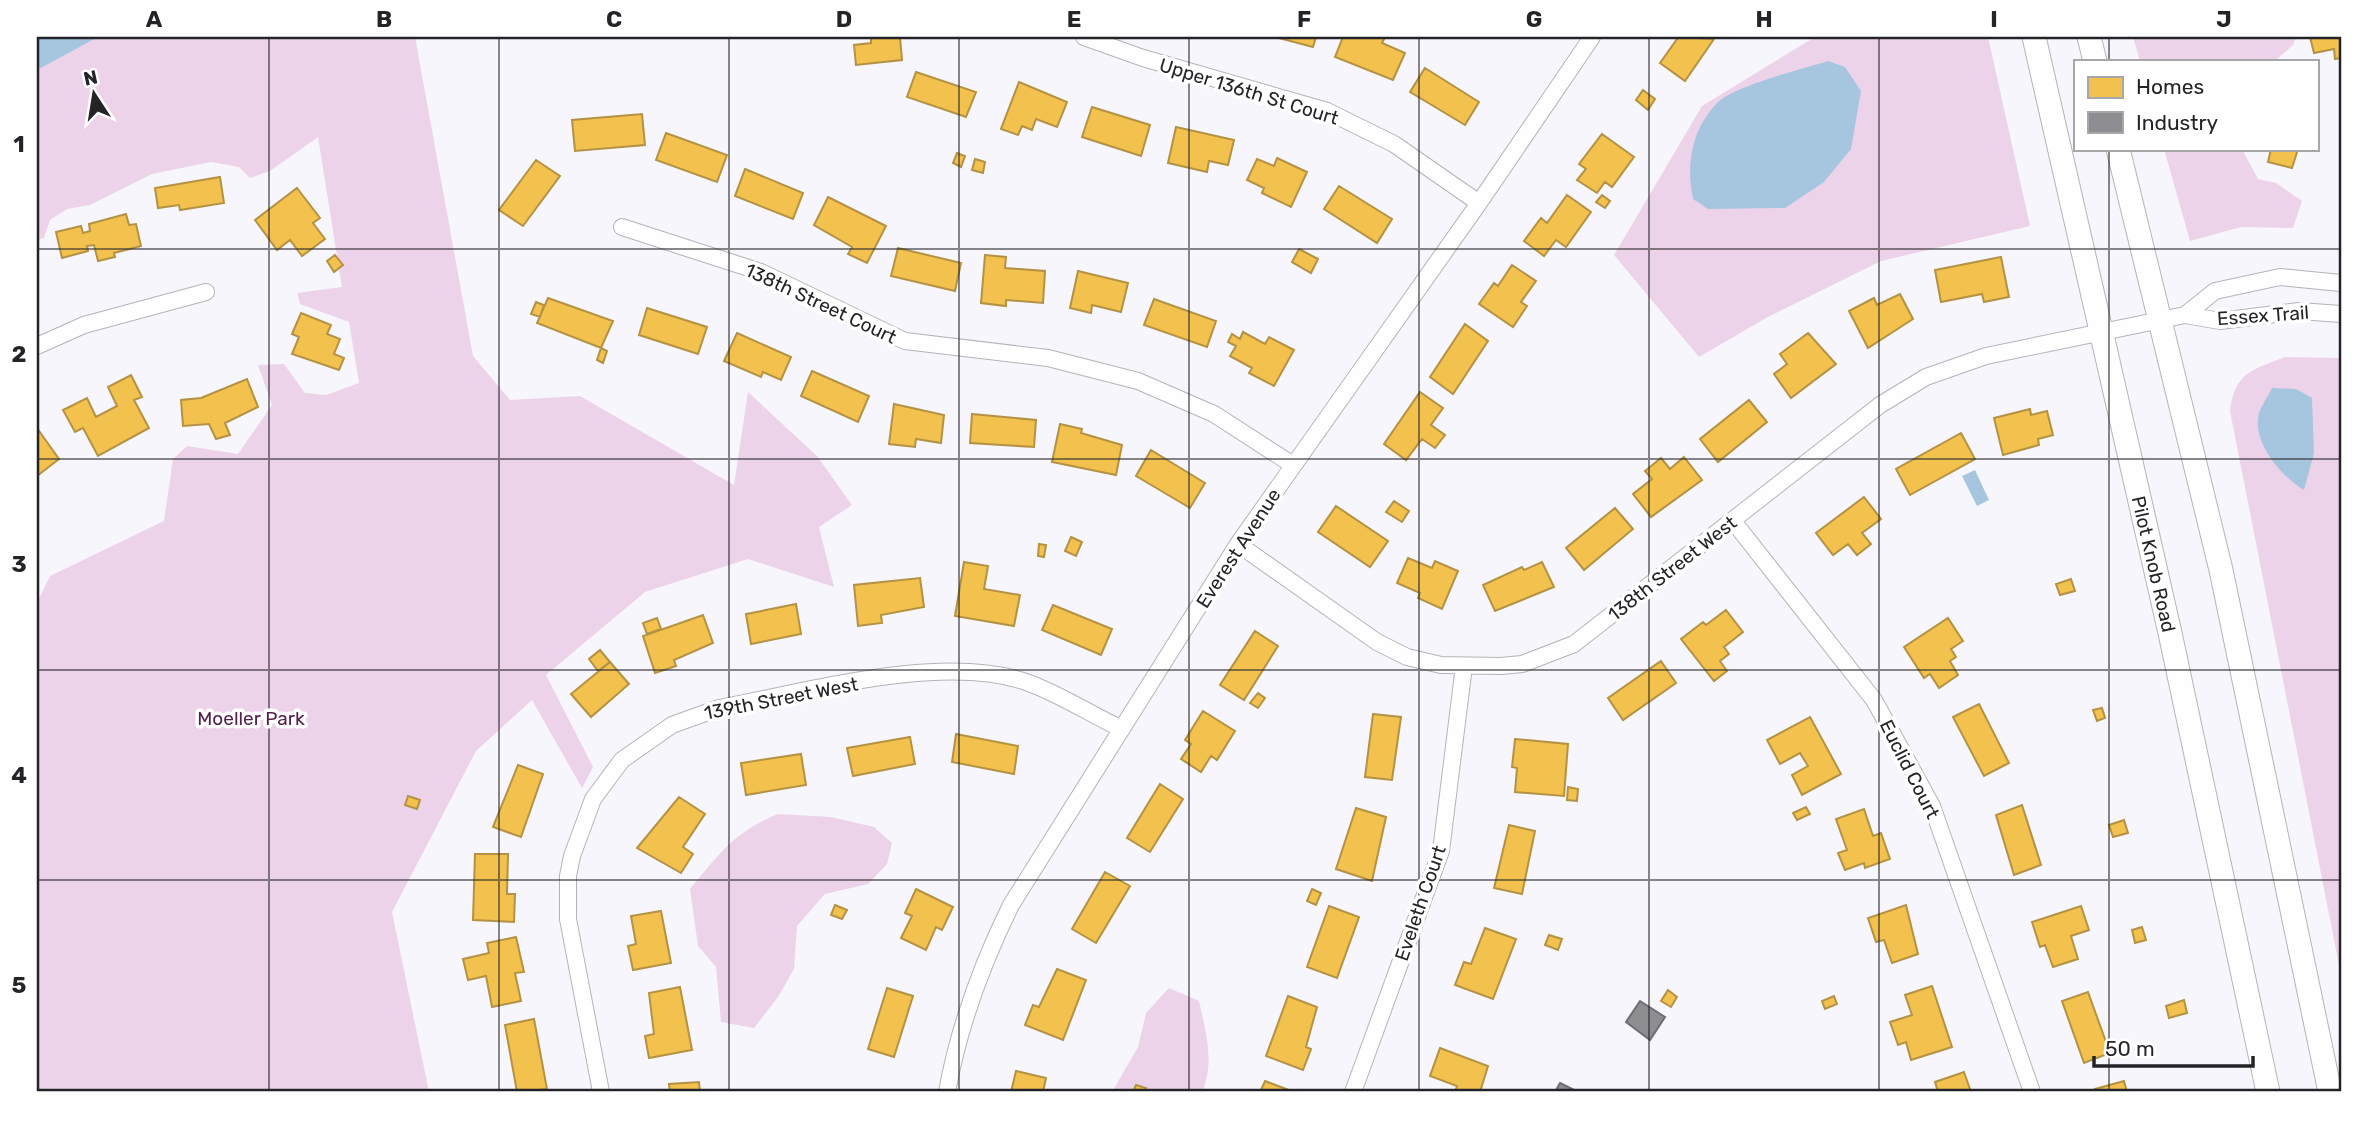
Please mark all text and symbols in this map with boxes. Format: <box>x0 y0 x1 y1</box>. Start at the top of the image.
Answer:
text: A <box>146 5 163 33</box>
text: B <box>376 5 392 33</box>
text: C <box>606 5 622 33</box>
text: D <box>836 5 852 33</box>
text: E <box>1067 5 1081 33</box>
text: F <box>1297 5 1311 33</box>
text: G <box>1526 5 1542 33</box>
text: H <box>1755 5 1773 33</box>
text: I <box>1990 5 1998 33</box>
text: J <box>2216 5 2232 33</box>
street label: Upper 136th St Court <box>1156 53 1342 130</box>
north arrow <box>60 60 130 130</box>
legend <box>2074 60 2318 150</box>
text: N <box>81 65 100 91</box>
text: Homes <box>2136 74 2204 99</box>
text: Industry <box>2136 110 2218 135</box>
text: 1 <box>13 130 25 158</box>
street label: 138th Street Court <box>741 258 901 349</box>
street label: Essex Trail <box>2216 301 2310 330</box>
text: 2 <box>12 340 26 368</box>
street label: Everest Avenue <box>1191 484 1286 612</box>
street label: Pilot Knob Road <box>2127 494 2180 634</box>
street label: 138th Street West <box>1603 511 1742 626</box>
text: 3 <box>11 550 27 578</box>
street label: 139th Street West <box>702 672 861 725</box>
park label: Moeller Park <box>197 707 305 730</box>
street label: Euclid Court <box>1875 716 1945 823</box>
text: 4 <box>11 761 27 789</box>
street label: Eveleth Court <box>1390 842 1451 964</box>
text: 5 <box>12 971 27 999</box>
scale bar <box>2094 1024 2254 1068</box>
text: 50 m <box>2105 1036 2155 1061</box>

